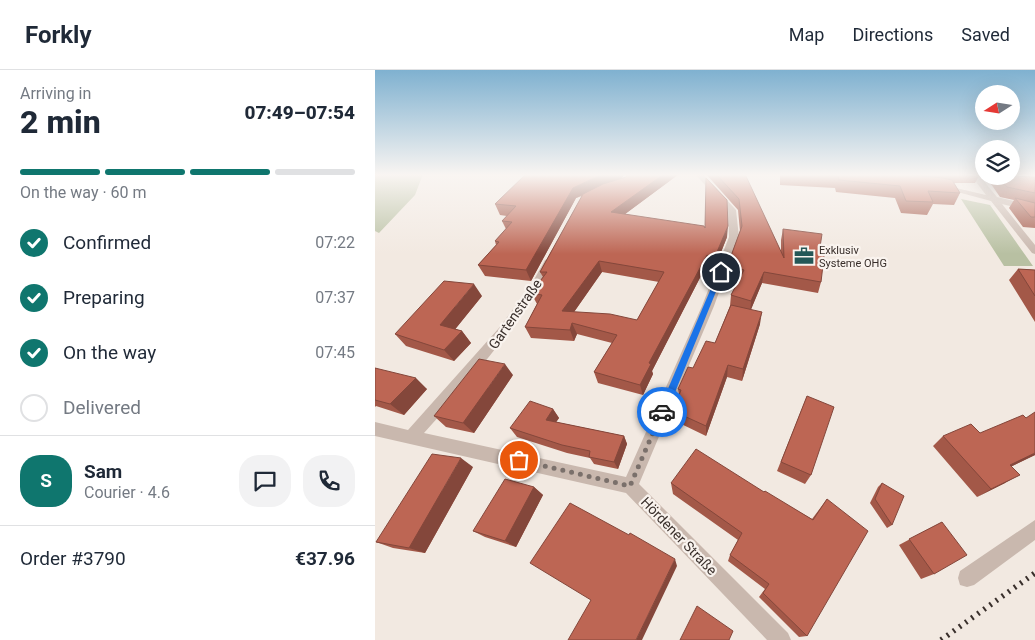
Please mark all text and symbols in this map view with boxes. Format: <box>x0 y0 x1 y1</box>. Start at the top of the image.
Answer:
text: Forkly <box>25 21 92 49</box>
text: Map <box>789 24 824 45</box>
text: Directions <box>852 24 933 45</box>
text: Saved <box>961 24 1010 45</box>
text: Arriving in <box>20 84 91 103</box>
north arrow <box>975 85 1020 130</box>
map controls <box>975 85 1020 185</box>
text: 07:49–07:54 <box>244 101 355 124</box>
text: 2 min <box>20 103 101 141</box>
button: layers <box>975 140 1020 185</box>
text: On the way · 60 m <box>20 183 147 202</box>
icon: check <box>20 229 48 257</box>
text: Confirmed <box>63 231 151 254</box>
text: 07:22 <box>315 233 355 252</box>
place label: Exklusiv Systeme OHG <box>819 244 887 270</box>
office icon: Exklusiv Systeme OHG <box>793 245 815 267</box>
pin <box>700 251 742 293</box>
icon: home <box>707 258 735 286</box>
street label: Gartenstraße <box>485 276 545 352</box>
icon: check <box>20 284 48 312</box>
text: Preparing <box>63 286 145 309</box>
text: 07:37 <box>315 288 355 307</box>
icon: check <box>20 339 48 367</box>
text: On the way <box>63 341 156 364</box>
text: 07:45 <box>315 343 355 362</box>
courier <box>637 387 687 437</box>
text: Delivered <box>63 396 141 419</box>
icon: car <box>648 398 676 426</box>
pin <box>498 439 540 481</box>
icon: bag <box>505 446 533 474</box>
button: chat <box>239 455 291 507</box>
button: phone <box>303 455 355 507</box>
text: Sam <box>84 460 122 483</box>
text: S <box>40 469 52 492</box>
text: Courier · 4.6 <box>84 483 170 502</box>
street label: Hördener Straße <box>638 494 720 578</box>
text: Order #3790 <box>20 547 126 570</box>
text: €37.96 <box>295 547 355 570</box>

